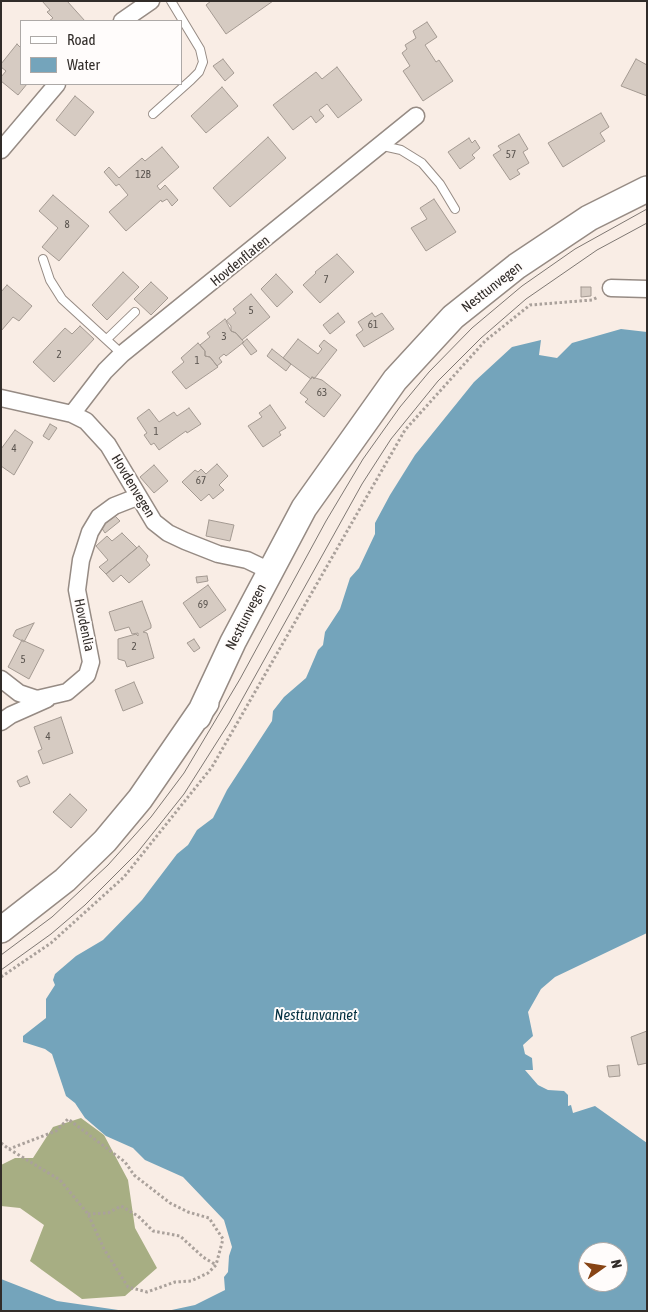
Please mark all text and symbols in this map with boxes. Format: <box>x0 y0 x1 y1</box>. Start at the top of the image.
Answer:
legend <box>20 20 182 85</box>
text: Road <box>67 31 96 48</box>
text: Water <box>67 56 100 73</box>
house number: 57 <box>506 148 516 162</box>
house number: 12B <box>135 168 151 182</box>
house number: 8 <box>64 218 70 232</box>
street label: Hovdenflaten <box>207 232 273 290</box>
street label: Nesttunvegen <box>458 258 526 316</box>
house number: 7 <box>323 273 329 287</box>
house number: 5 <box>248 304 254 318</box>
house number: 61 <box>368 318 378 332</box>
house number: 3 <box>221 330 227 344</box>
house number: 2 <box>56 348 62 362</box>
house number: 1 <box>194 354 200 368</box>
house number: 63 <box>317 386 327 400</box>
house number: 1 <box>153 425 159 439</box>
house number: 4 <box>11 442 17 456</box>
street label: Hovdenvegen <box>108 451 158 521</box>
house number: 67 <box>196 474 206 488</box>
street label: Nesttunvegen <box>222 581 270 653</box>
street label: Hovdenlia <box>70 597 98 653</box>
house number: 69 <box>198 598 208 612</box>
house number: 2 <box>131 640 137 654</box>
house number: 5 <box>20 653 26 667</box>
house number: 4 <box>45 730 51 744</box>
water label: Nesttunvannet <box>275 1006 357 1024</box>
north arrow <box>578 1242 628 1292</box>
text: N <box>608 1258 625 1270</box>

